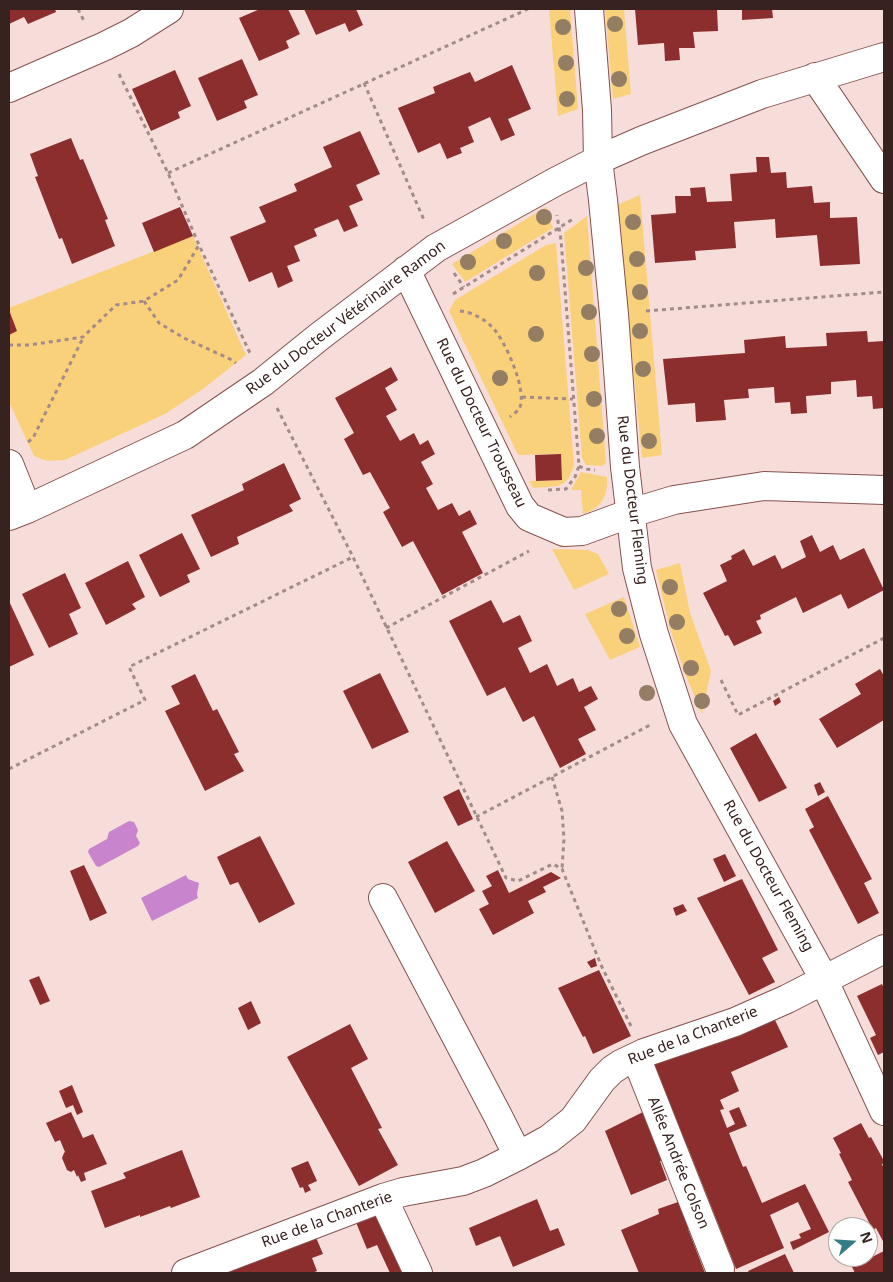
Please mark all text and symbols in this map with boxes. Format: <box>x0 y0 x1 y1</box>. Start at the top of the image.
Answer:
street label: Rue du Docteur Vétérinaire Ramon <box>243 237 449 399</box>
street label: Rue du Docteur Trousseau <box>432 335 530 511</box>
street label: Rue du Docteur Fleming <box>613 414 651 586</box>
street label: Rue du Docteur Fleming <box>719 797 817 955</box>
street label: Rue de la Chanterie <box>626 1003 760 1069</box>
street label: Allée Andrée Colson <box>643 1094 713 1232</box>
street label: Rue de la Chanterie <box>259 1188 395 1252</box>
north arrow <box>828 1217 878 1267</box>
text: N <box>856 1229 878 1246</box>

